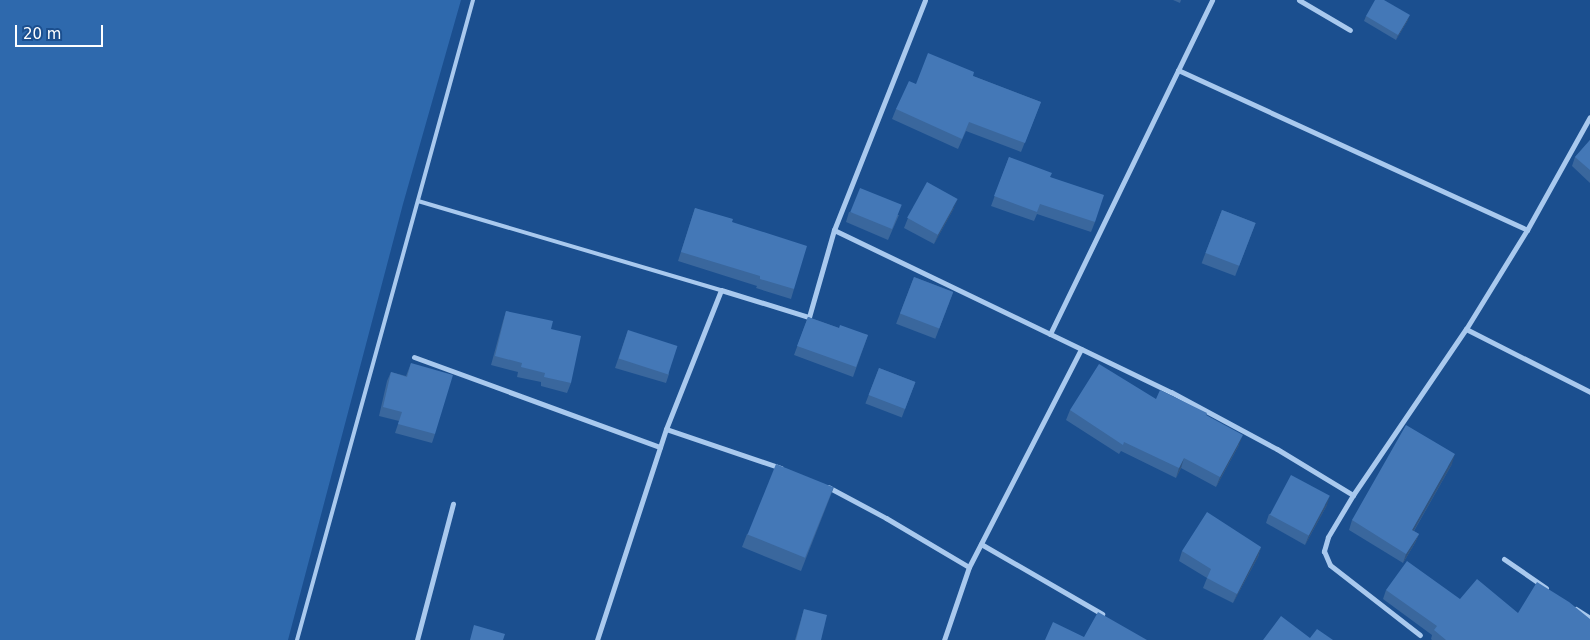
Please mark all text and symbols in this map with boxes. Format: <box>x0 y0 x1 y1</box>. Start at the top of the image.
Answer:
scale bar <box>18 15 105 47</box>
text: 20 m <box>23 25 61 43</box>

